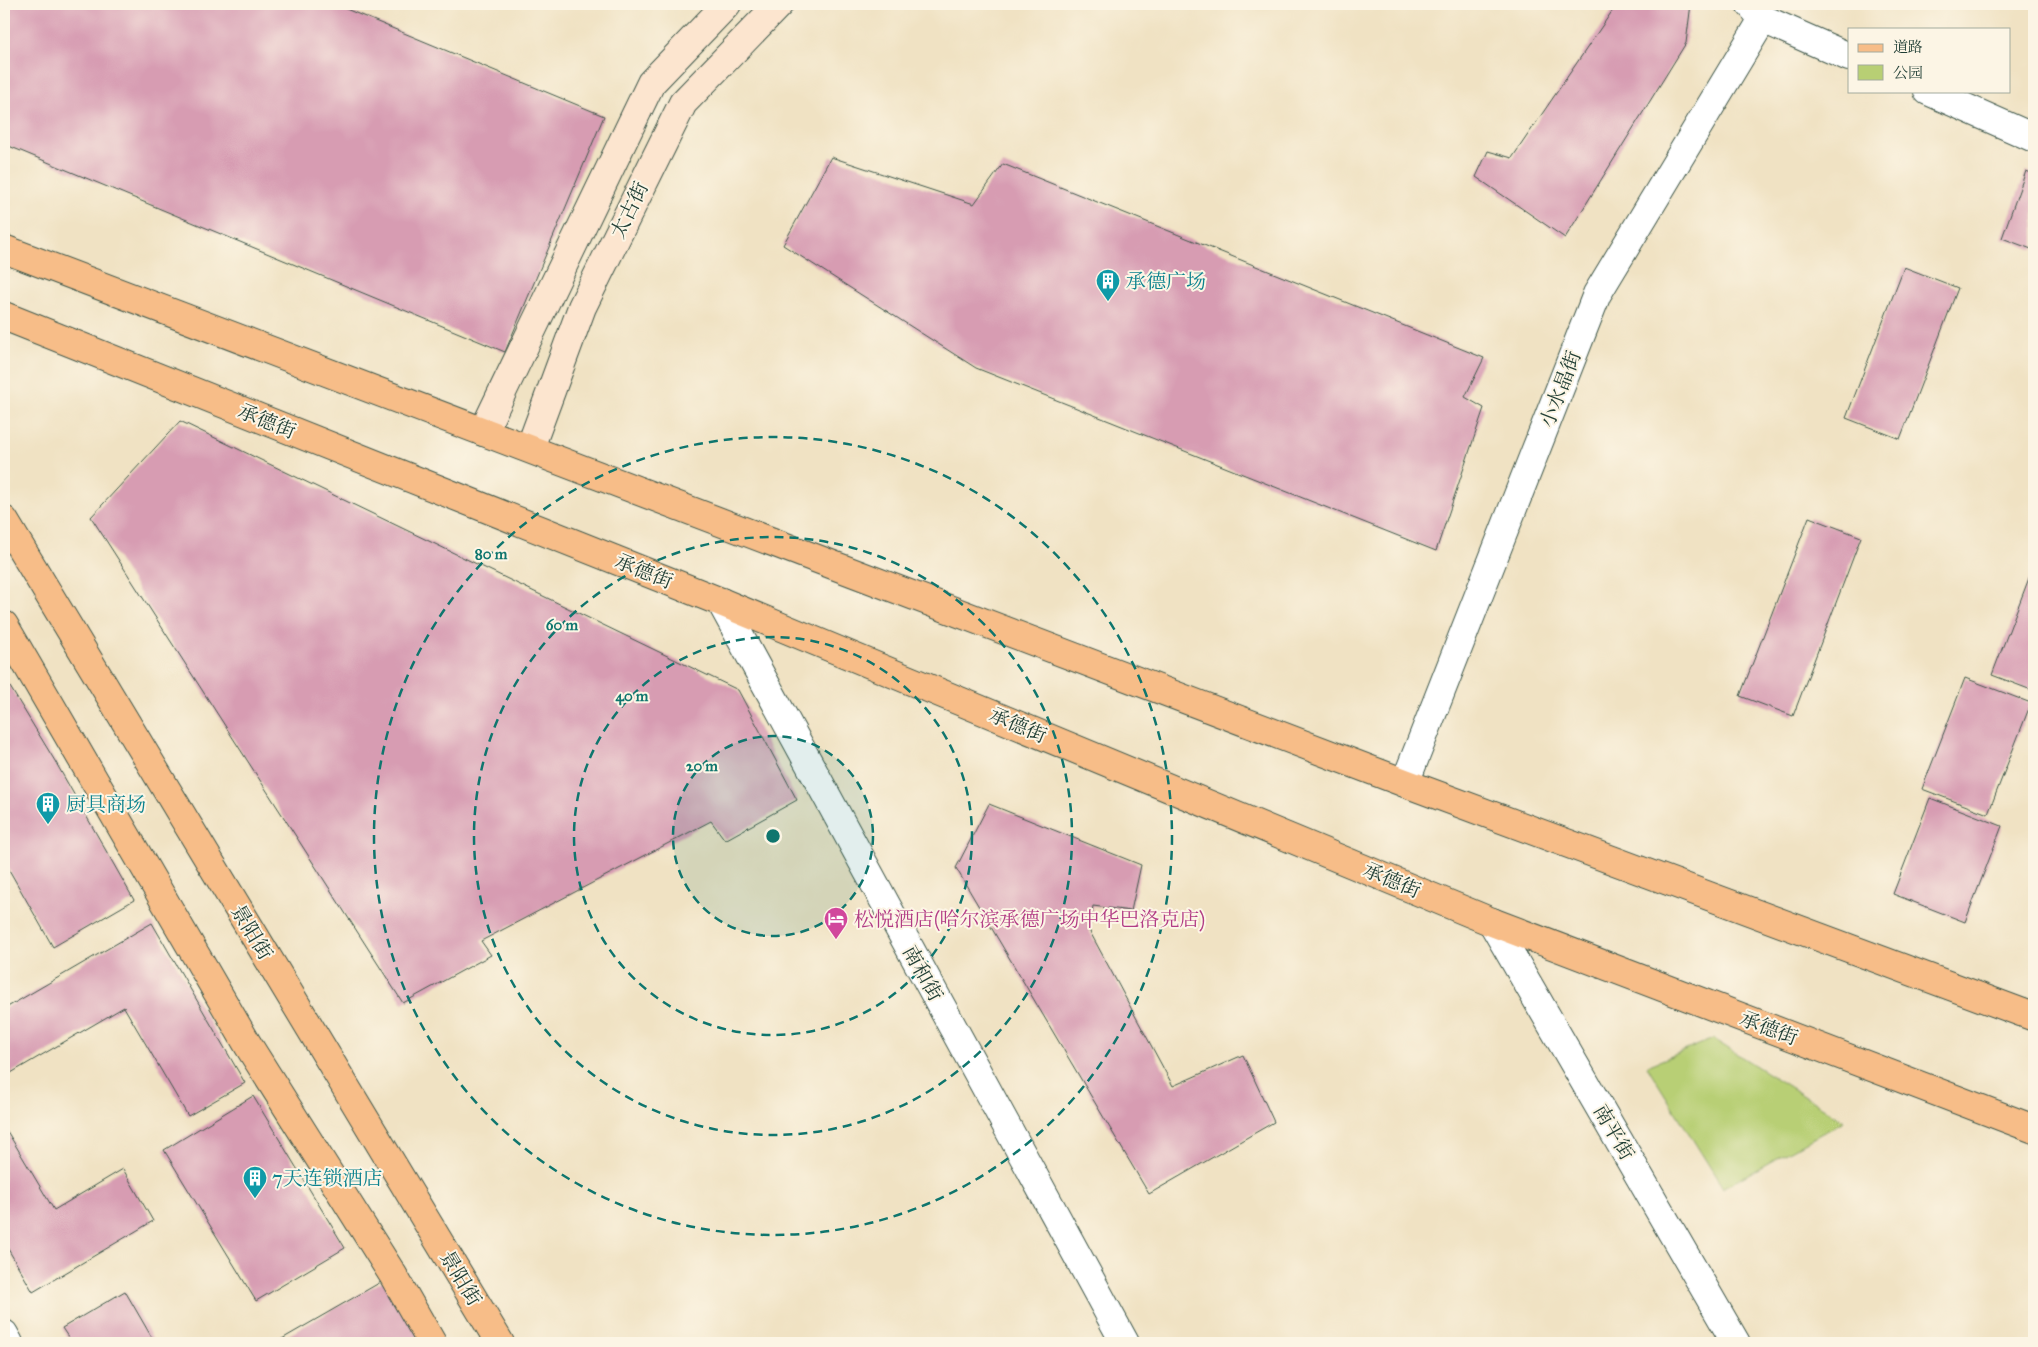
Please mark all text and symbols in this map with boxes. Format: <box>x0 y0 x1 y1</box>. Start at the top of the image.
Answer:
legend <box>1848 28 2010 92</box>
text: 道路 <box>1893 38 1923 56</box>
text: 公园 <box>1893 64 1923 82</box>
street label: 太古街 <box>605 178 653 242</box>
building icon: 承德广场 <box>1095 268 1121 302</box>
place label: 承德广场 <box>1126 269 1206 293</box>
street label: 小水晶街 <box>1534 347 1586 431</box>
street label: 承德街 <box>235 399 299 443</box>
text: 80 m <box>475 545 508 563</box>
street label: 承德街 <box>612 549 676 593</box>
text: 60 m <box>546 616 579 634</box>
text: 40 m <box>616 687 649 706</box>
street label: 承德街 <box>986 702 1050 748</box>
text: 20 m <box>686 757 718 775</box>
building icon: 厨具商场 <box>35 791 61 825</box>
place label: 厨具商场 <box>66 792 146 816</box>
centre of rings <box>764 827 782 845</box>
street label: 承德街 <box>1360 857 1424 903</box>
street label: 景阳街 <box>226 900 278 964</box>
hotel icon: 松悦酒店(哈尔滨承德广场中华巴洛克店) <box>823 906 849 940</box>
place label: 松悦酒店(哈尔滨承德广场中华巴洛克店) <box>854 907 1205 932</box>
street label: 南和街 <box>898 941 948 1005</box>
street label: 承德街 <box>1737 1006 1801 1050</box>
street label: 南平街 <box>1589 1100 1639 1164</box>
building icon: 7天连锁酒店 <box>242 1165 268 1199</box>
place label: 7天连锁酒店 <box>272 1166 383 1190</box>
street label: 景阳街 <box>435 1246 487 1310</box>

